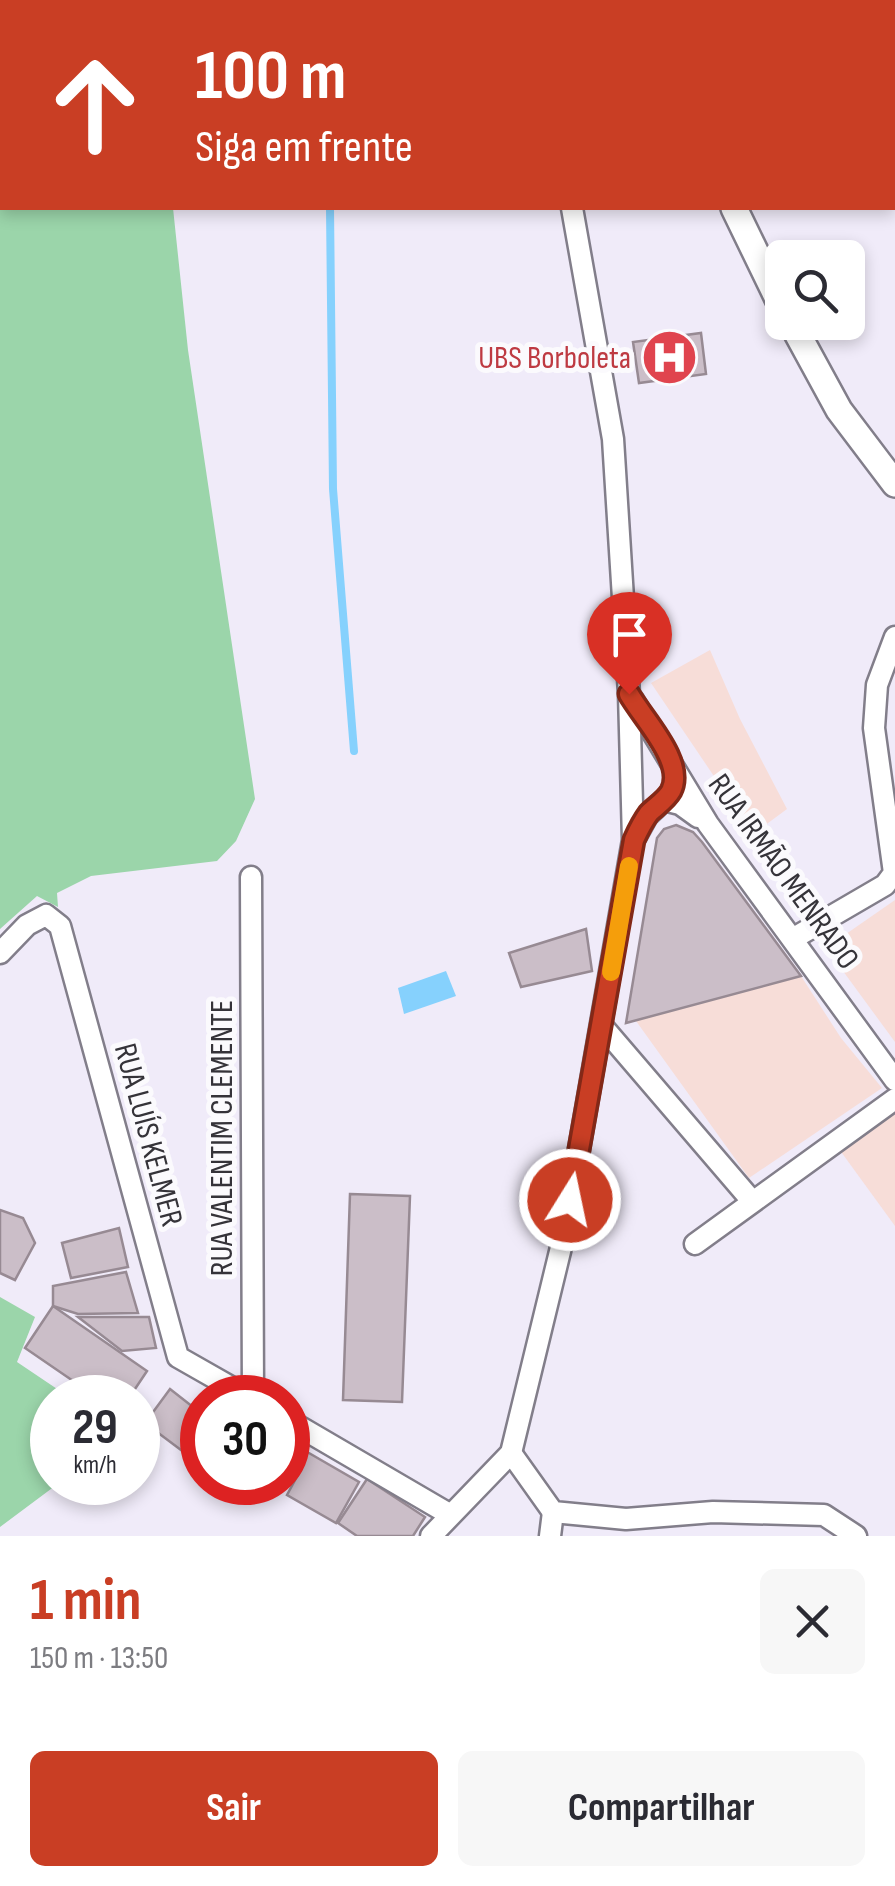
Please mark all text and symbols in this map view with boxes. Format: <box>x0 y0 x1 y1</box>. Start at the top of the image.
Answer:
text: 100 m <box>195 35 346 119</box>
icon: ahead <box>30 40 160 170</box>
text: Siga em frente <box>195 120 413 175</box>
map controls <box>765 240 865 340</box>
button: search <box>765 240 865 340</box>
hospital icon: UBS Borboleta <box>640 328 700 388</box>
place label: UBS Borboleta <box>478 339 631 378</box>
pin <box>587 592 672 695</box>
icon: arrive <box>602 607 657 662</box>
street label: RUA IRMÃO MENRADO <box>699 767 867 977</box>
street label: RUA VALENTIM CLEMENTE <box>203 1000 242 1276</box>
street label: RUA LUÍS KELMER <box>105 1039 191 1231</box>
position arrow <box>518 1148 622 1252</box>
speed limit sign: 30 <box>180 1375 310 1505</box>
text: 29 <box>72 1398 118 1458</box>
text: km/h <box>73 1450 117 1481</box>
text: 1 min <box>30 1565 142 1637</box>
button: close <box>760 1569 865 1674</box>
text: 150 m · 13:50 <box>30 1639 168 1678</box>
button: Sair <box>30 1751 438 1866</box>
button: Compartilhar <box>458 1751 865 1866</box>

